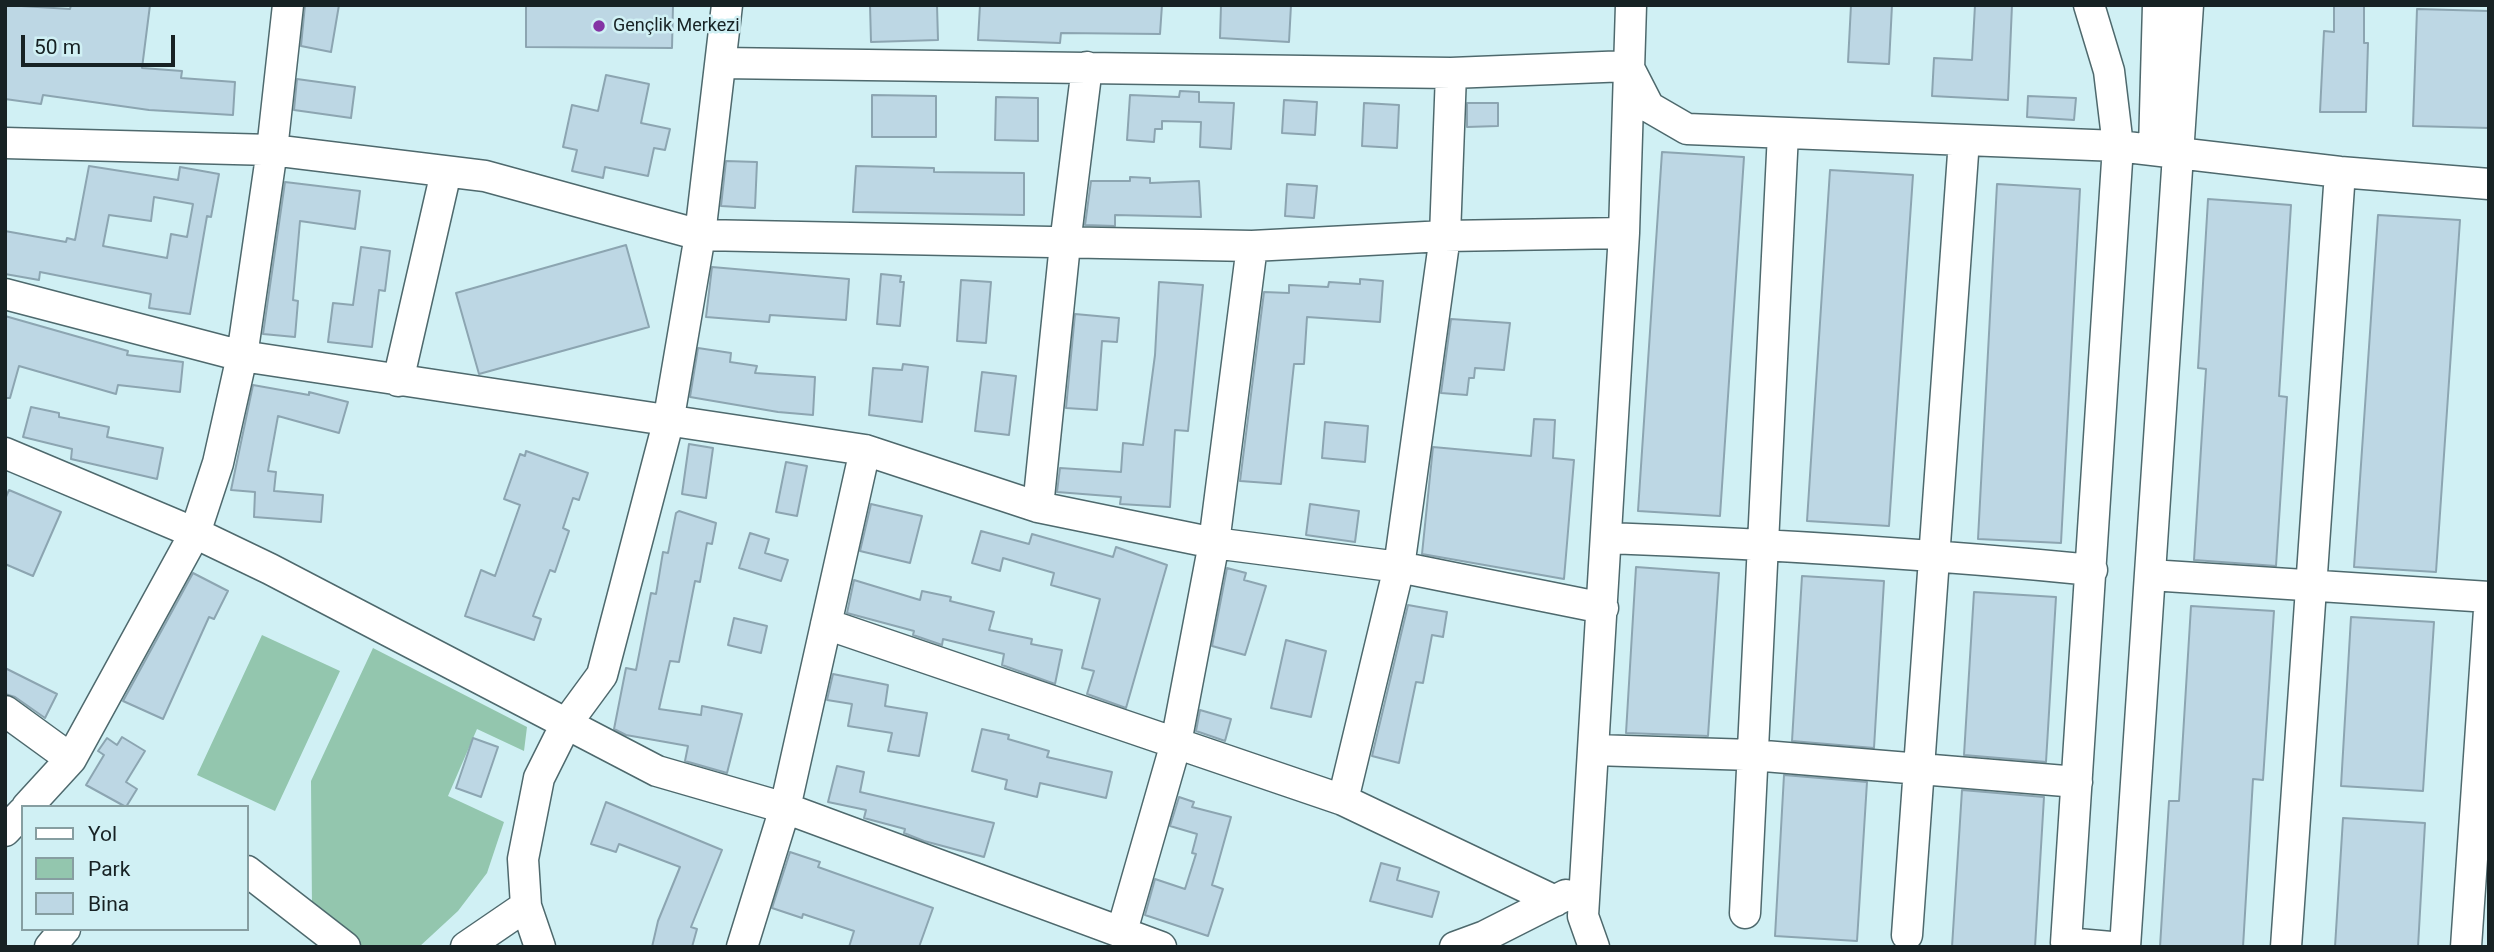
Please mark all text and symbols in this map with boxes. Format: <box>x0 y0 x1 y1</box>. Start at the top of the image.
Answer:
place label: Gençlik Merkezi <box>613 15 740 37</box>
marker: Gençlik Merkezi <box>591 18 607 34</box>
scale bar <box>24 21 178 65</box>
text: 50 m <box>34 35 81 59</box>
legend <box>21 805 248 931</box>
text: Yol <box>88 822 117 846</box>
text: Park <box>88 857 130 881</box>
text: Bina <box>88 892 129 916</box>

